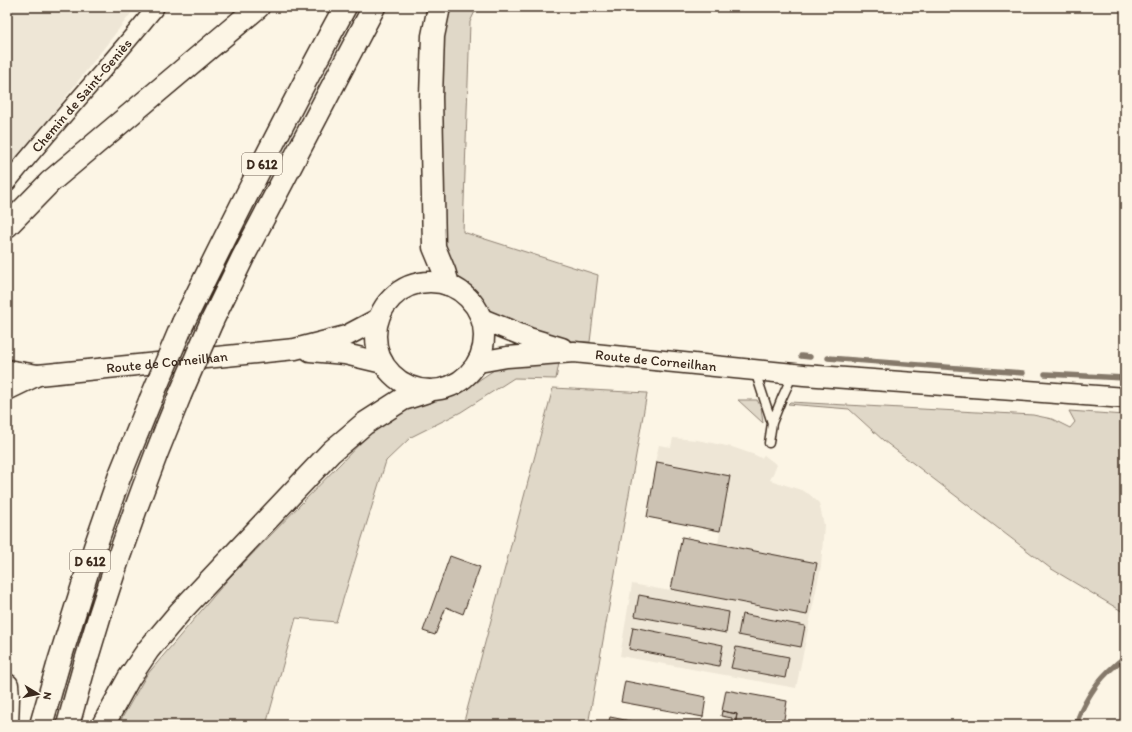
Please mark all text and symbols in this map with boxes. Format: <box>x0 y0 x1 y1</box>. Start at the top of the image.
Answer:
street label: Chemin de Saint-Geniès <box>28 35 135 156</box>
road number: D 612 <box>242 153 282 175</box>
street label: Route de Corneilhan <box>594 346 718 375</box>
street label: Route de Corneilhan <box>105 347 229 377</box>
road number: D 612 <box>70 550 110 572</box>
north arrow <box>18 674 58 714</box>
text: N <box>40 691 54 700</box>

